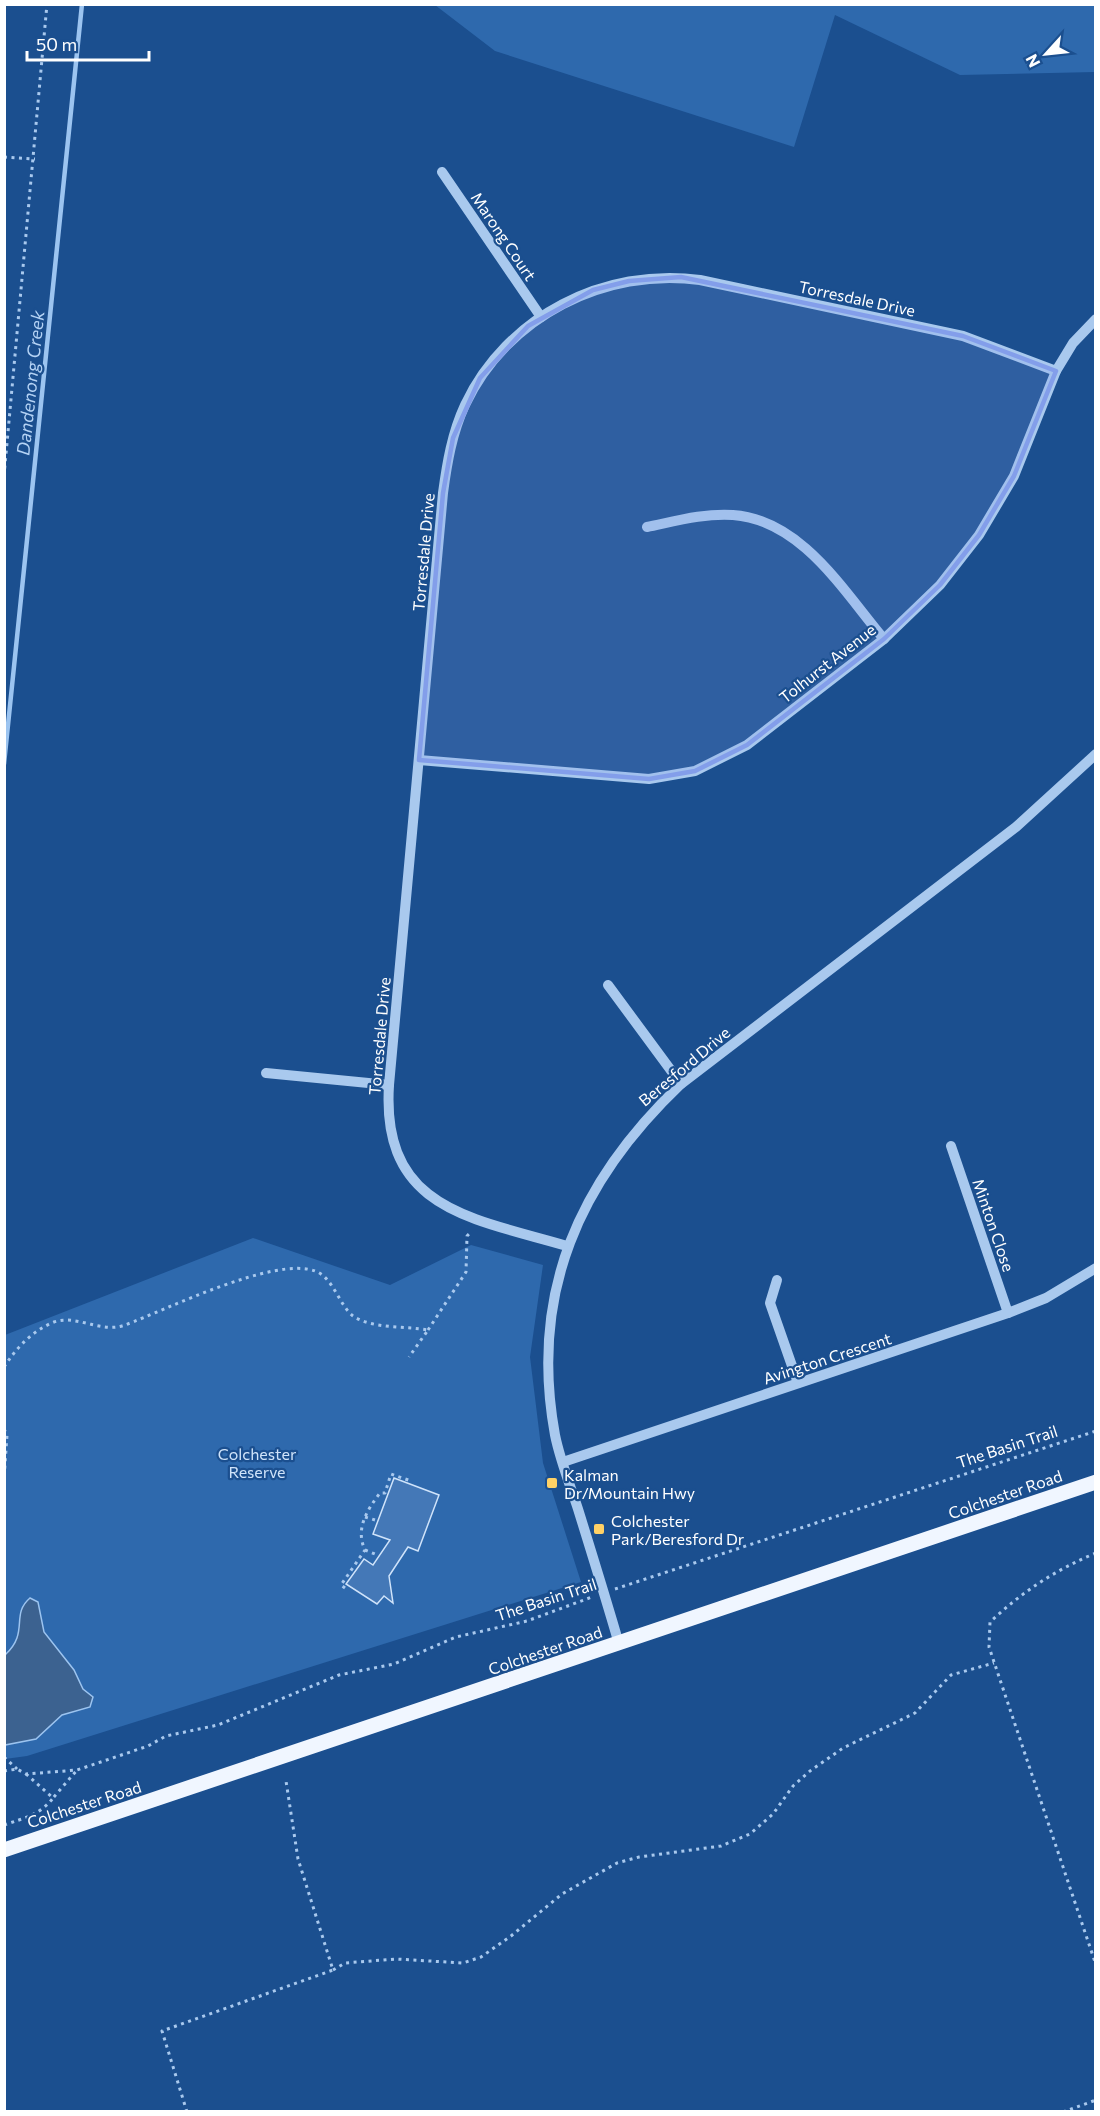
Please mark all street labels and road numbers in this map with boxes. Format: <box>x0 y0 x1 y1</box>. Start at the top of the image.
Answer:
street label: Marong Court <box>467 188 541 284</box>
street label: Torresdale Drive <box>797 276 917 320</box>
street label: Torresdale Drive <box>408 492 438 612</box>
street label: Tolhurst Avenue <box>775 619 879 707</box>
street label: Torresdale Drive <box>364 976 394 1096</box>
street label: Beresford Drive <box>635 1022 733 1110</box>
street label: Minton Close <box>969 1176 1019 1274</box>
street label: Avington Crescent <box>760 1328 894 1388</box>
street label: The Basin Trail <box>954 1421 1060 1471</box>
street label: Colchester Road <box>946 1466 1064 1522</box>
street label: The Basin Trail <box>493 1574 599 1624</box>
street label: Colchester Road <box>486 1622 604 1678</box>
street label: Colchester Road <box>24 1777 144 1831</box>

